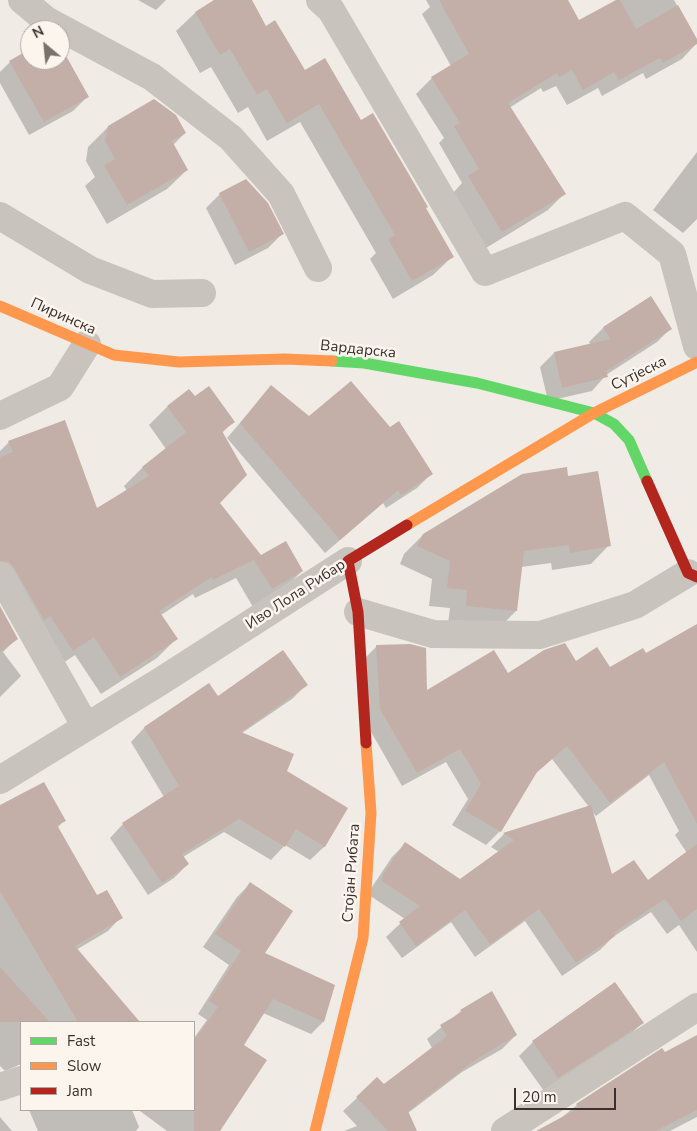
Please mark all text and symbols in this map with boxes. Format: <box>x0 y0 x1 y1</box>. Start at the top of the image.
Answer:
north arrow <box>20 20 70 70</box>
text: N <box>29 21 47 43</box>
street label: Пиринска <box>28 295 98 339</box>
street label: Вардарска <box>319 337 397 363</box>
street label: Сутјеска <box>608 353 670 395</box>
street label: Иво Лола Рибар <box>243 556 349 634</box>
street label: Стојан Рибата <box>340 823 364 923</box>
legend <box>20 1021 195 1111</box>
text: Fast <box>67 1031 95 1051</box>
text: Slow <box>67 1056 101 1076</box>
scale bar <box>517 1078 620 1110</box>
text: Jam <box>67 1081 93 1101</box>
text: 20 m <box>522 1087 557 1107</box>

